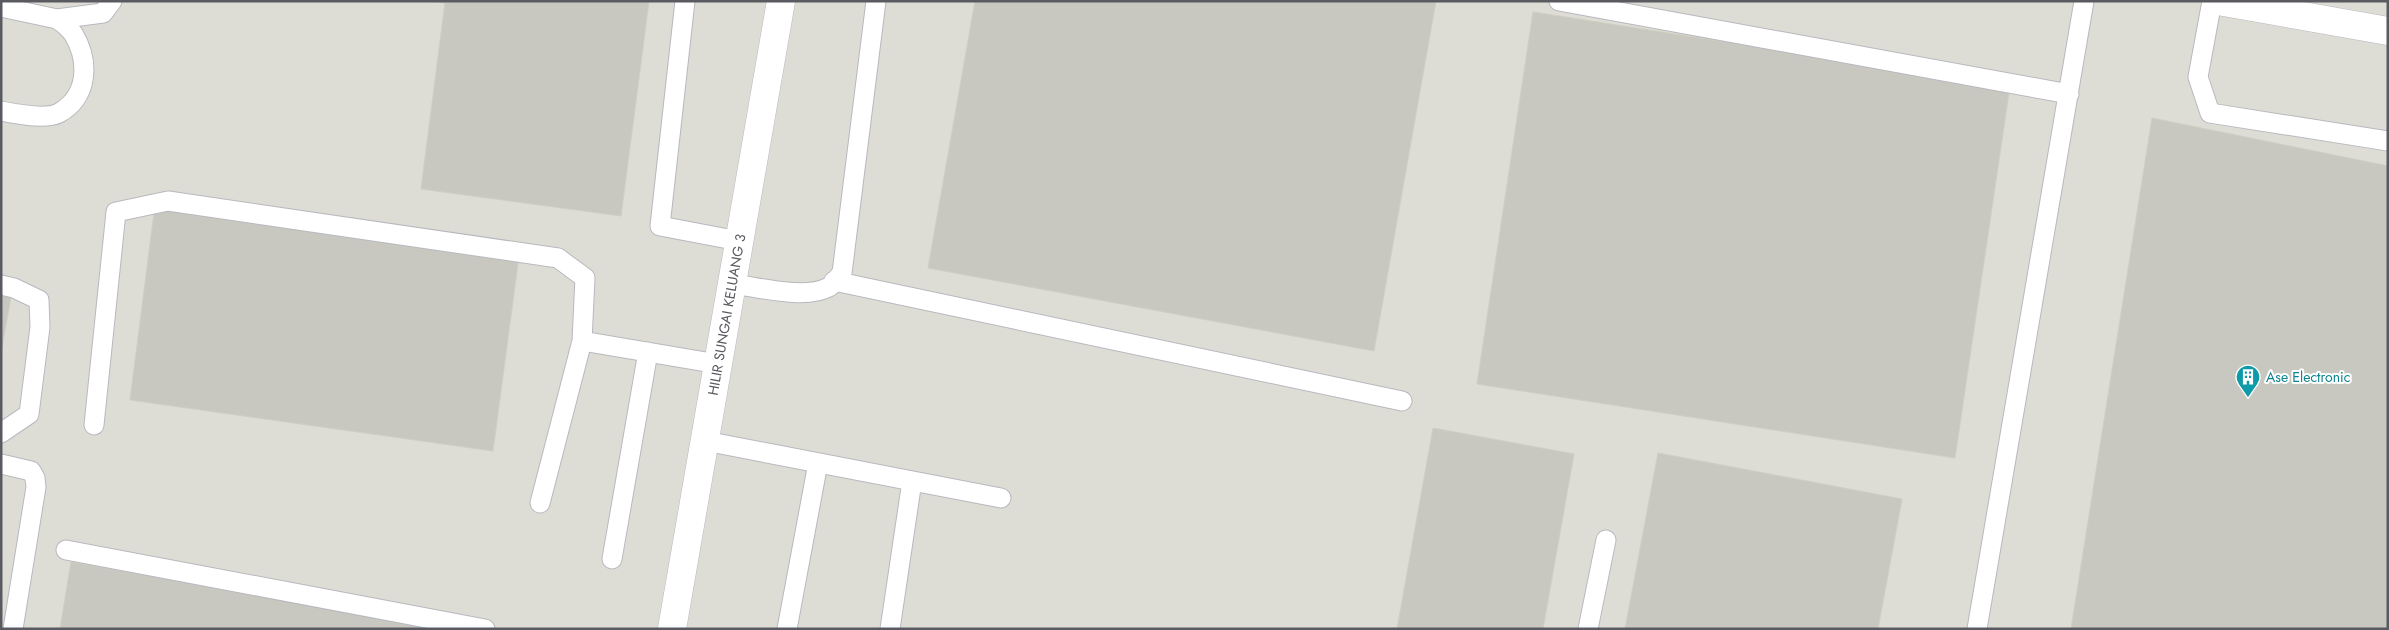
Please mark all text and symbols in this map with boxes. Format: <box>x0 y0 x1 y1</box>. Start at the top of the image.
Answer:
street label: HILIR SUNGAI KELUANG 3 <box>703 232 750 397</box>
building icon: Ase Electronic <box>2235 364 2261 398</box>
place label: Ase Electronic <box>2266 367 2350 387</box>

